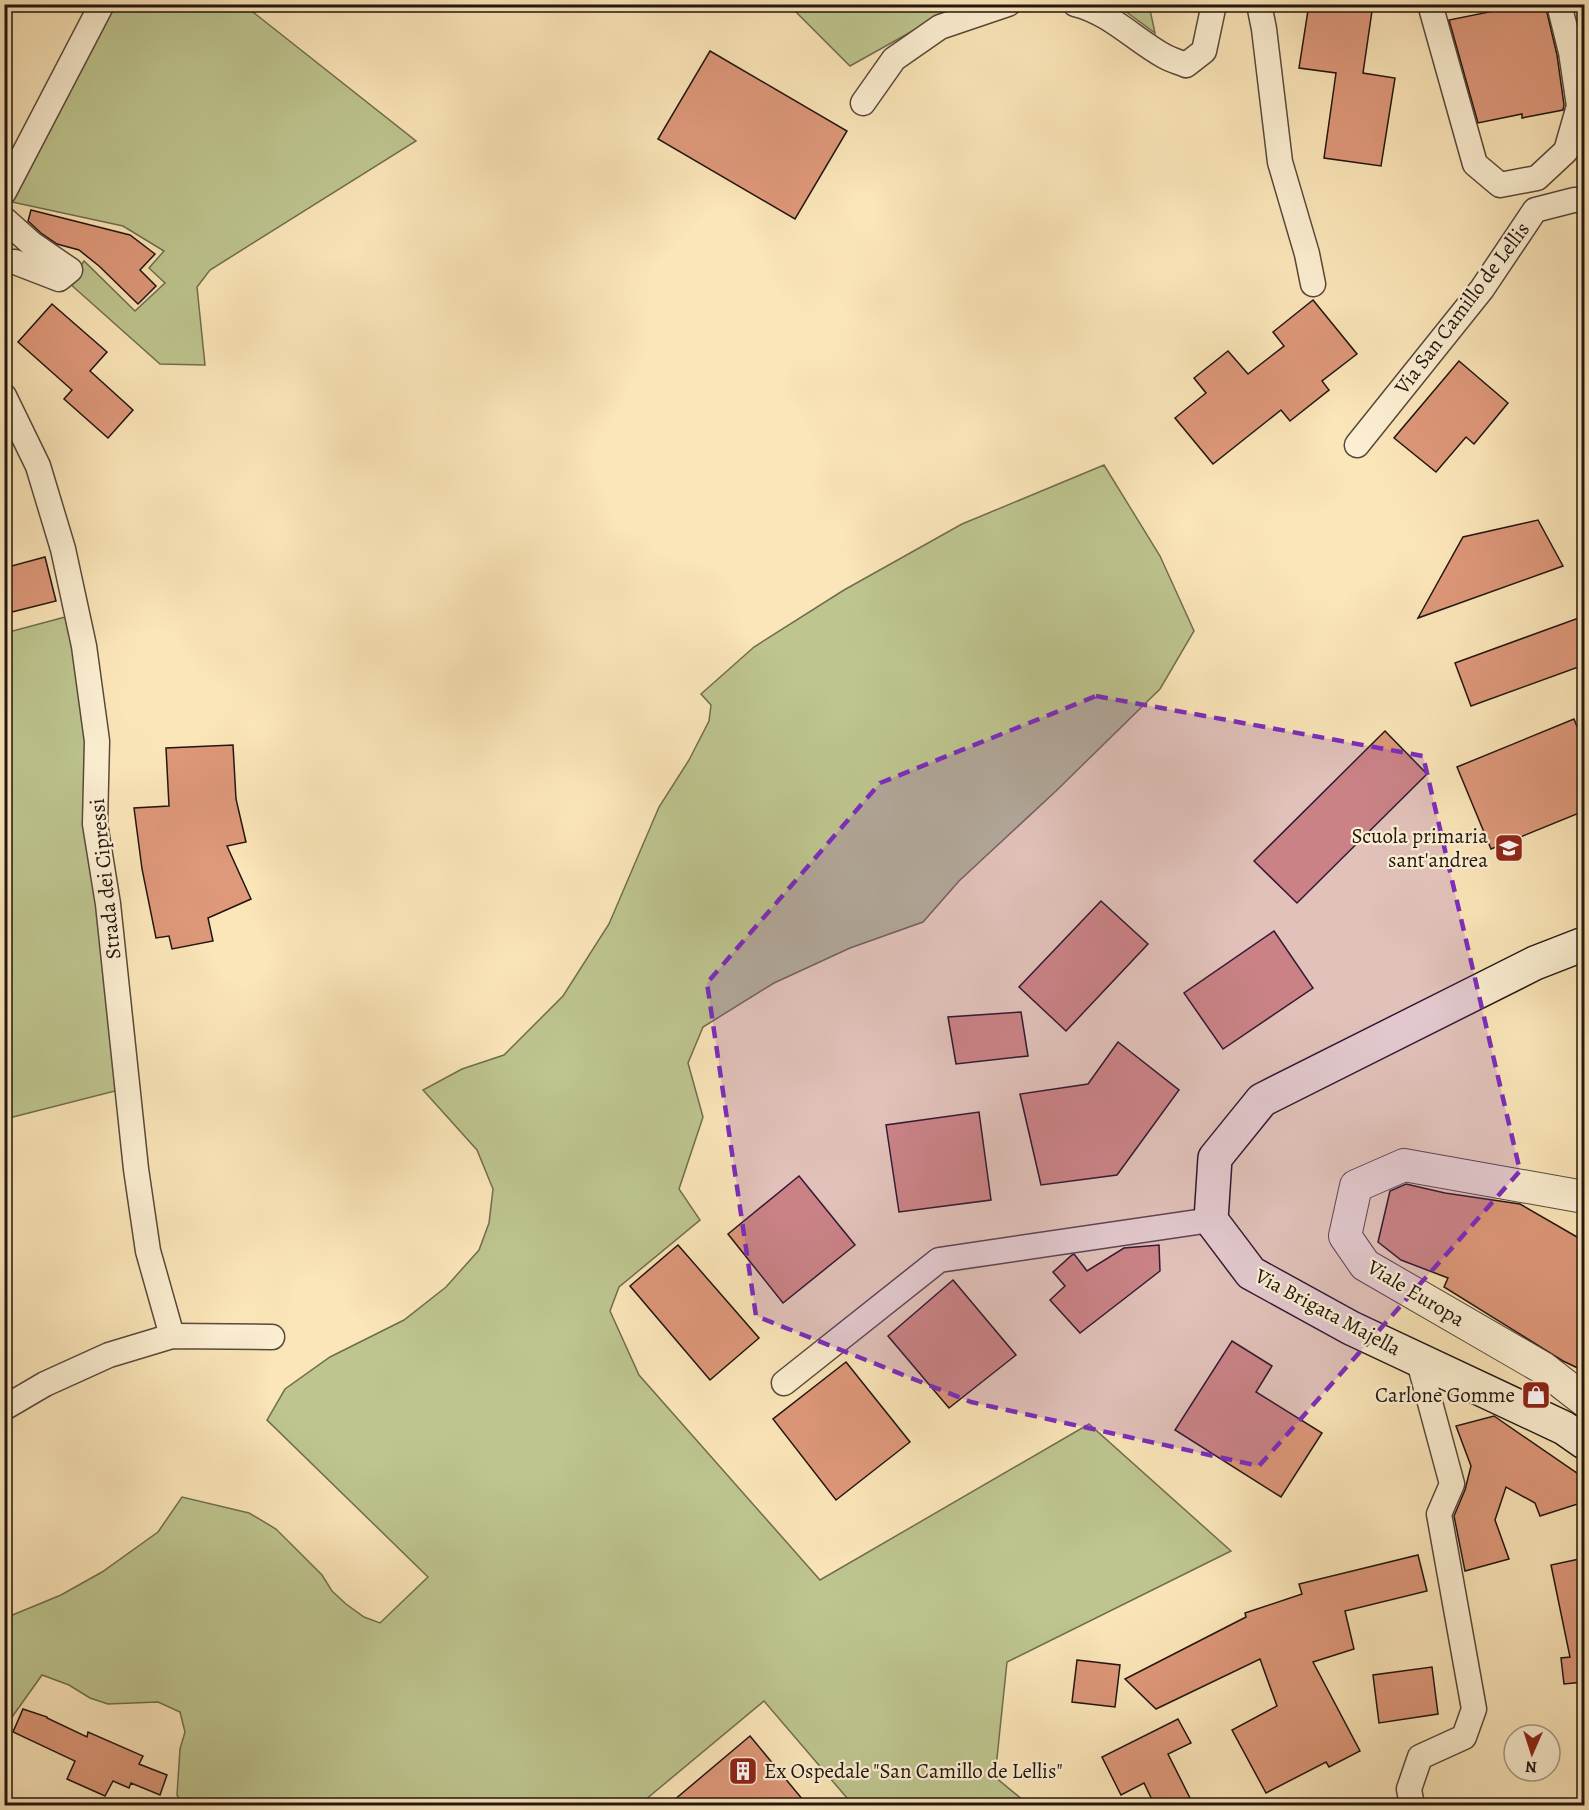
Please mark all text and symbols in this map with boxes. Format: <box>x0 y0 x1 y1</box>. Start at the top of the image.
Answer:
street label: Via San Camillo de Lellis <box>1387 216 1536 401</box>
street label: Strada dei Cipressi <box>83 797 127 961</box>
place label: Scuola primaria sant'andrea <box>1351 822 1488 874</box>
school or university icon: Scuola primaria sant'andrea <box>1493 832 1525 864</box>
street label: Viale Europa <box>1361 1252 1470 1333</box>
street label: Via Brigata Majella <box>1249 1261 1406 1362</box>
shop icon: Carlone Gomme <box>1520 1379 1552 1411</box>
place label: Carlone Gomme <box>1375 1381 1515 1409</box>
north arrow <box>1502 1723 1562 1783</box>
building icon: Ex Ospedale "San Camillo de Lellis" <box>727 1755 759 1787</box>
text: N <box>1525 1756 1538 1778</box>
place label: Ex Ospedale "San Camillo de Lellis" <box>764 1757 1063 1785</box>

